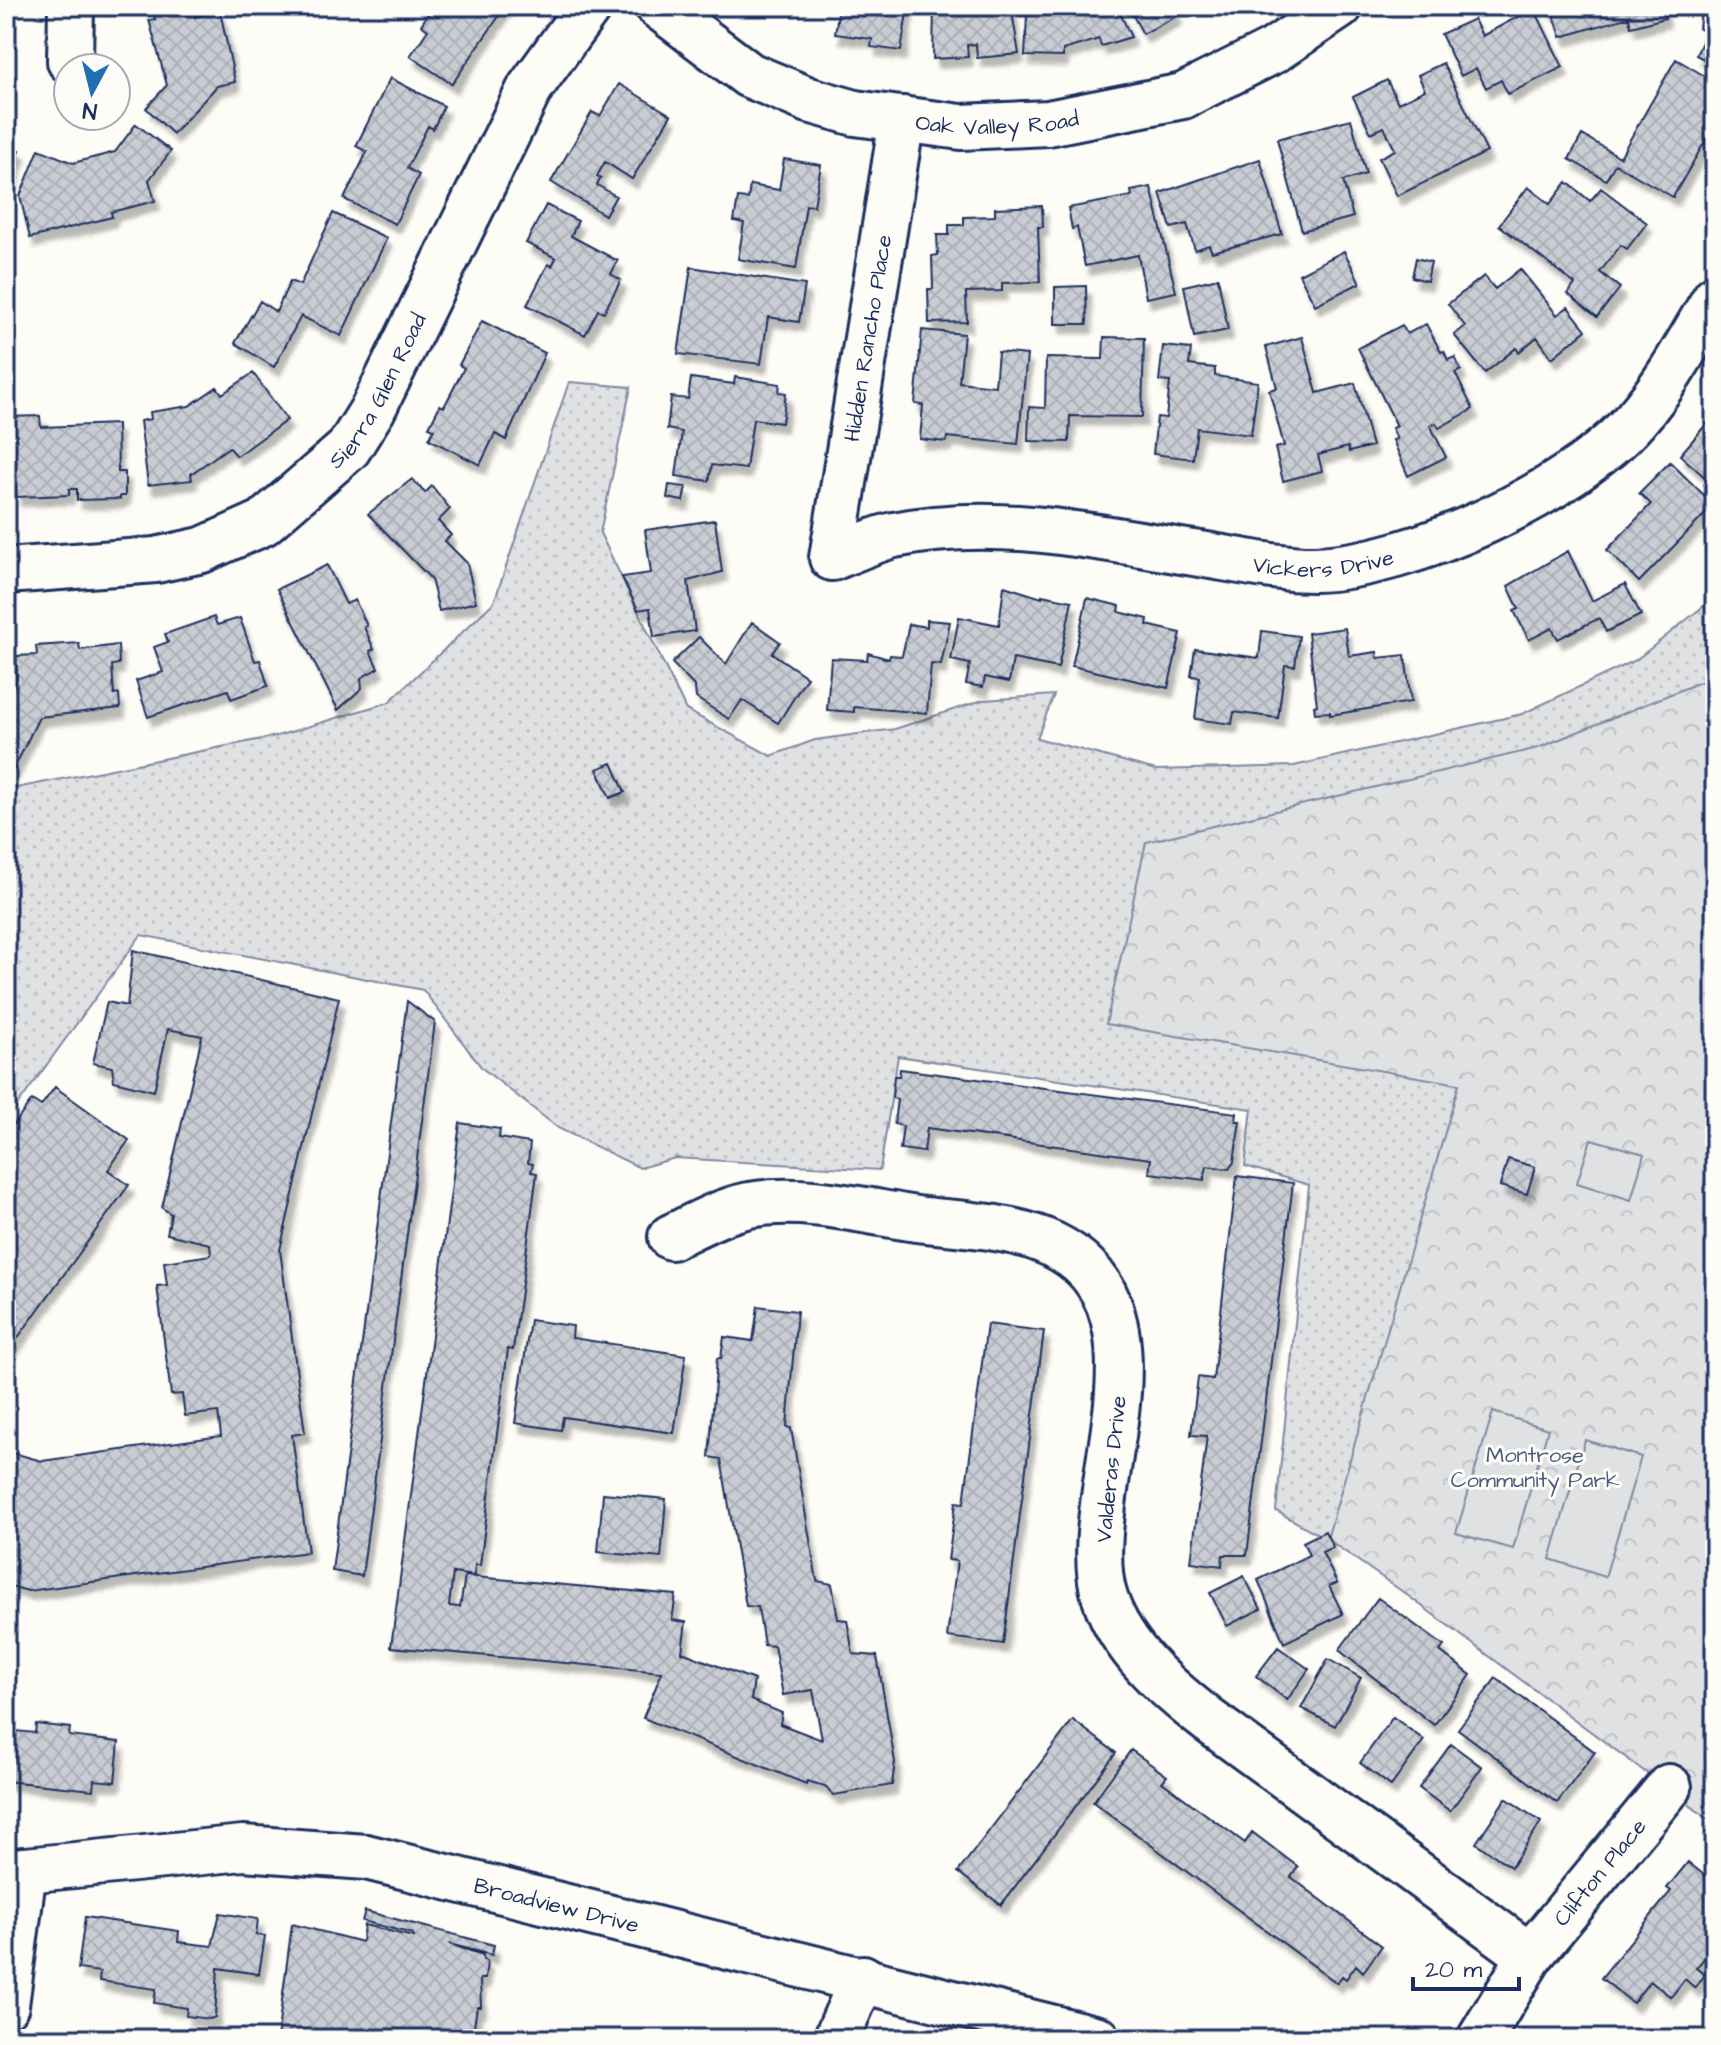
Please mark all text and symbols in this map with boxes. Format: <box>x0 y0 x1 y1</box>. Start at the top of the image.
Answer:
north arrow <box>52 52 132 132</box>
text: N <box>81 94 98 127</box>
street label: Oak Valley Road <box>913 103 1082 144</box>
street label: Hidden Rancho Place <box>837 232 900 444</box>
street label: Sierra Glen Road <box>322 308 435 476</box>
street label: Vickers Drive <box>1251 542 1397 586</box>
street label: Valderas Drive <box>1088 1394 1135 1544</box>
park label: Montrose Community Park <box>1451 1440 1620 1497</box>
street label: Clifton Place <box>1547 1812 1654 1933</box>
street label: Broadview Drive <box>471 1870 642 1941</box>
scale bar <box>1413 1941 1519 1991</box>
text: 20 m <box>1425 1953 1482 1987</box>

